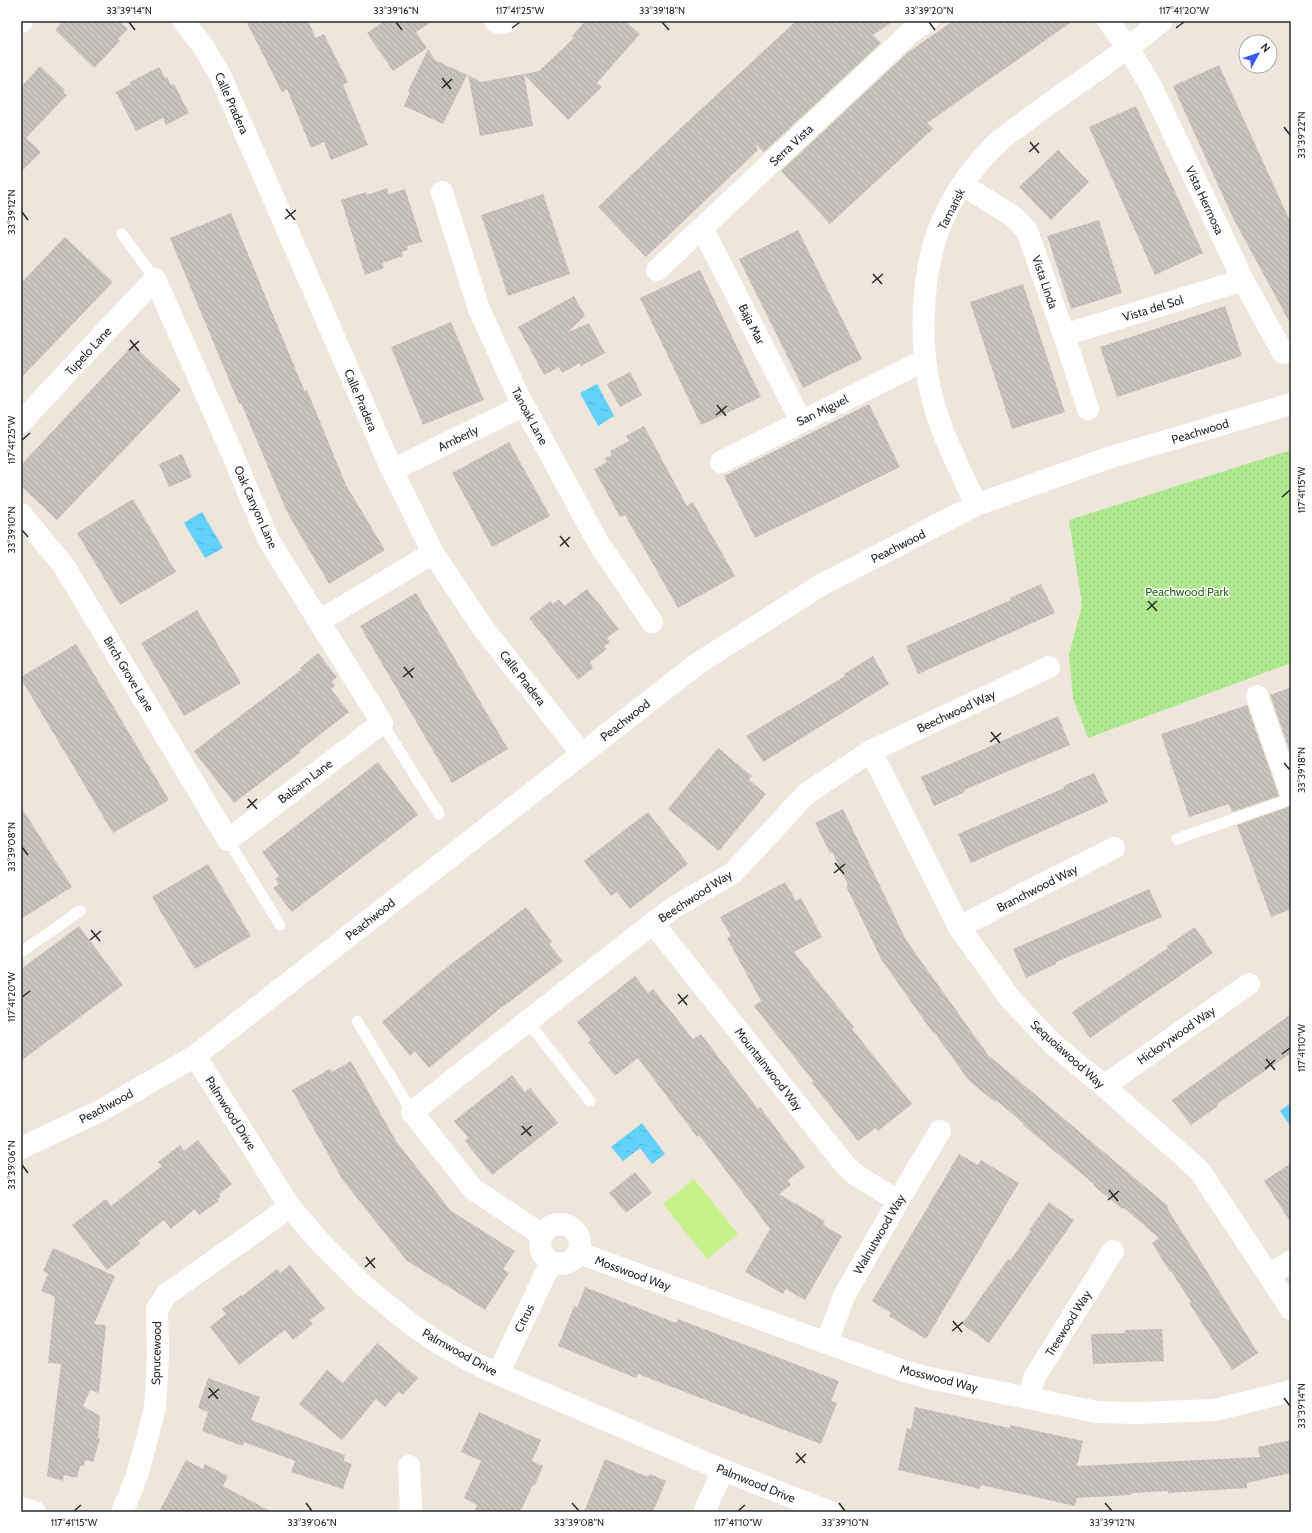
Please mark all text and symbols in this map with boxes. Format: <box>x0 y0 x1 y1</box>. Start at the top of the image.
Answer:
text: 33°39'14"N <box>106 4 152 17</box>
text: 33°39'16"N <box>373 4 419 17</box>
text: 117°41'25"W <box>496 4 545 17</box>
text: 33°39'18"N <box>639 4 685 17</box>
text: 33°39'20"N <box>904 4 954 17</box>
text: 117°41'20"W <box>1159 4 1209 17</box>
north arrow <box>1238 34 1278 74</box>
text: N <box>1258 40 1274 55</box>
street label: Calle Pradera <box>212 70 252 136</box>
text: 33°39'22"N <box>1295 111 1308 159</box>
street label: Serra Vista <box>766 121 816 169</box>
street label: Vista Hermosa <box>1183 163 1228 237</box>
street label: Tamarisk <box>934 185 968 232</box>
text: 33°39'12"N <box>5 189 18 235</box>
street label: Vista Linda <box>1029 253 1061 311</box>
street label: Vista del Sol <box>1121 292 1185 324</box>
street label: Baja Mar <box>736 301 769 347</box>
street label: Tupelo Lane <box>62 324 114 378</box>
street label: Calle Pradera <box>341 367 381 434</box>
street label: Tanoak Lane <box>509 385 551 447</box>
street label: San Miguel <box>794 391 850 429</box>
text: 117°41'25"W <box>5 415 18 464</box>
street label: Peachwood <box>1170 415 1230 447</box>
street label: Amberly <box>435 422 481 454</box>
street label: Oak Canyon Lane <box>231 463 281 551</box>
text: 117°41'15"W <box>1295 466 1308 513</box>
text: 33°39'10"N <box>5 506 18 554</box>
street label: Peachwood <box>868 526 928 566</box>
park label: Peachwood Park <box>1145 584 1229 599</box>
street label: Birch Grove Lane <box>101 634 157 714</box>
street label: Calle Pradera <box>497 647 549 709</box>
street label: Beechwood Way <box>914 686 998 736</box>
street label: Peachwood <box>597 696 653 744</box>
text: 33°39'18"N <box>1295 747 1308 793</box>
street label: Balsam Lane <box>275 756 335 806</box>
text: 33°39'08"N <box>5 822 18 872</box>
street label: Branchwood Way <box>994 861 1080 915</box>
street label: Beechwood Way <box>655 867 735 925</box>
street label: Peachwood <box>342 895 398 943</box>
text: 117°41'20"W <box>5 972 18 1022</box>
street label: Hickorywood Way <box>1134 1003 1218 1067</box>
street label: Sequoiawood Way <box>1028 1017 1108 1091</box>
street label: Mountainwood Way <box>732 1024 806 1114</box>
text: 117°41'10"W <box>1295 1024 1308 1072</box>
street label: Palmwood Drive <box>202 1073 260 1153</box>
street label: Peachwood <box>76 1086 136 1126</box>
text: 33°39'06"N <box>5 1140 18 1190</box>
street label: Walnutwood Way <box>850 1191 908 1277</box>
street label: Mosswood Way <box>593 1252 673 1294</box>
street label: Treewood Way <box>1042 1287 1094 1359</box>
street label: Citrus <box>511 1301 537 1335</box>
street label: Sprucewood <box>148 1321 164 1385</box>
street label: Palmwood Drive <box>420 1325 500 1379</box>
street label: Mosswood Way <box>898 1361 980 1395</box>
text: 33°39'14"N <box>1295 1383 1308 1429</box>
street label: Palmwood Drive <box>714 1460 798 1506</box>
text: 117°41'15"W <box>51 1516 98 1529</box>
text: 33°39'06"N <box>287 1516 337 1529</box>
text: 33°39'08"N <box>554 1516 604 1529</box>
text: 117°41'10"W <box>714 1516 762 1529</box>
text: 33°39'10"N <box>821 1516 869 1529</box>
text: 33°39'12"N <box>1089 1516 1135 1529</box>

